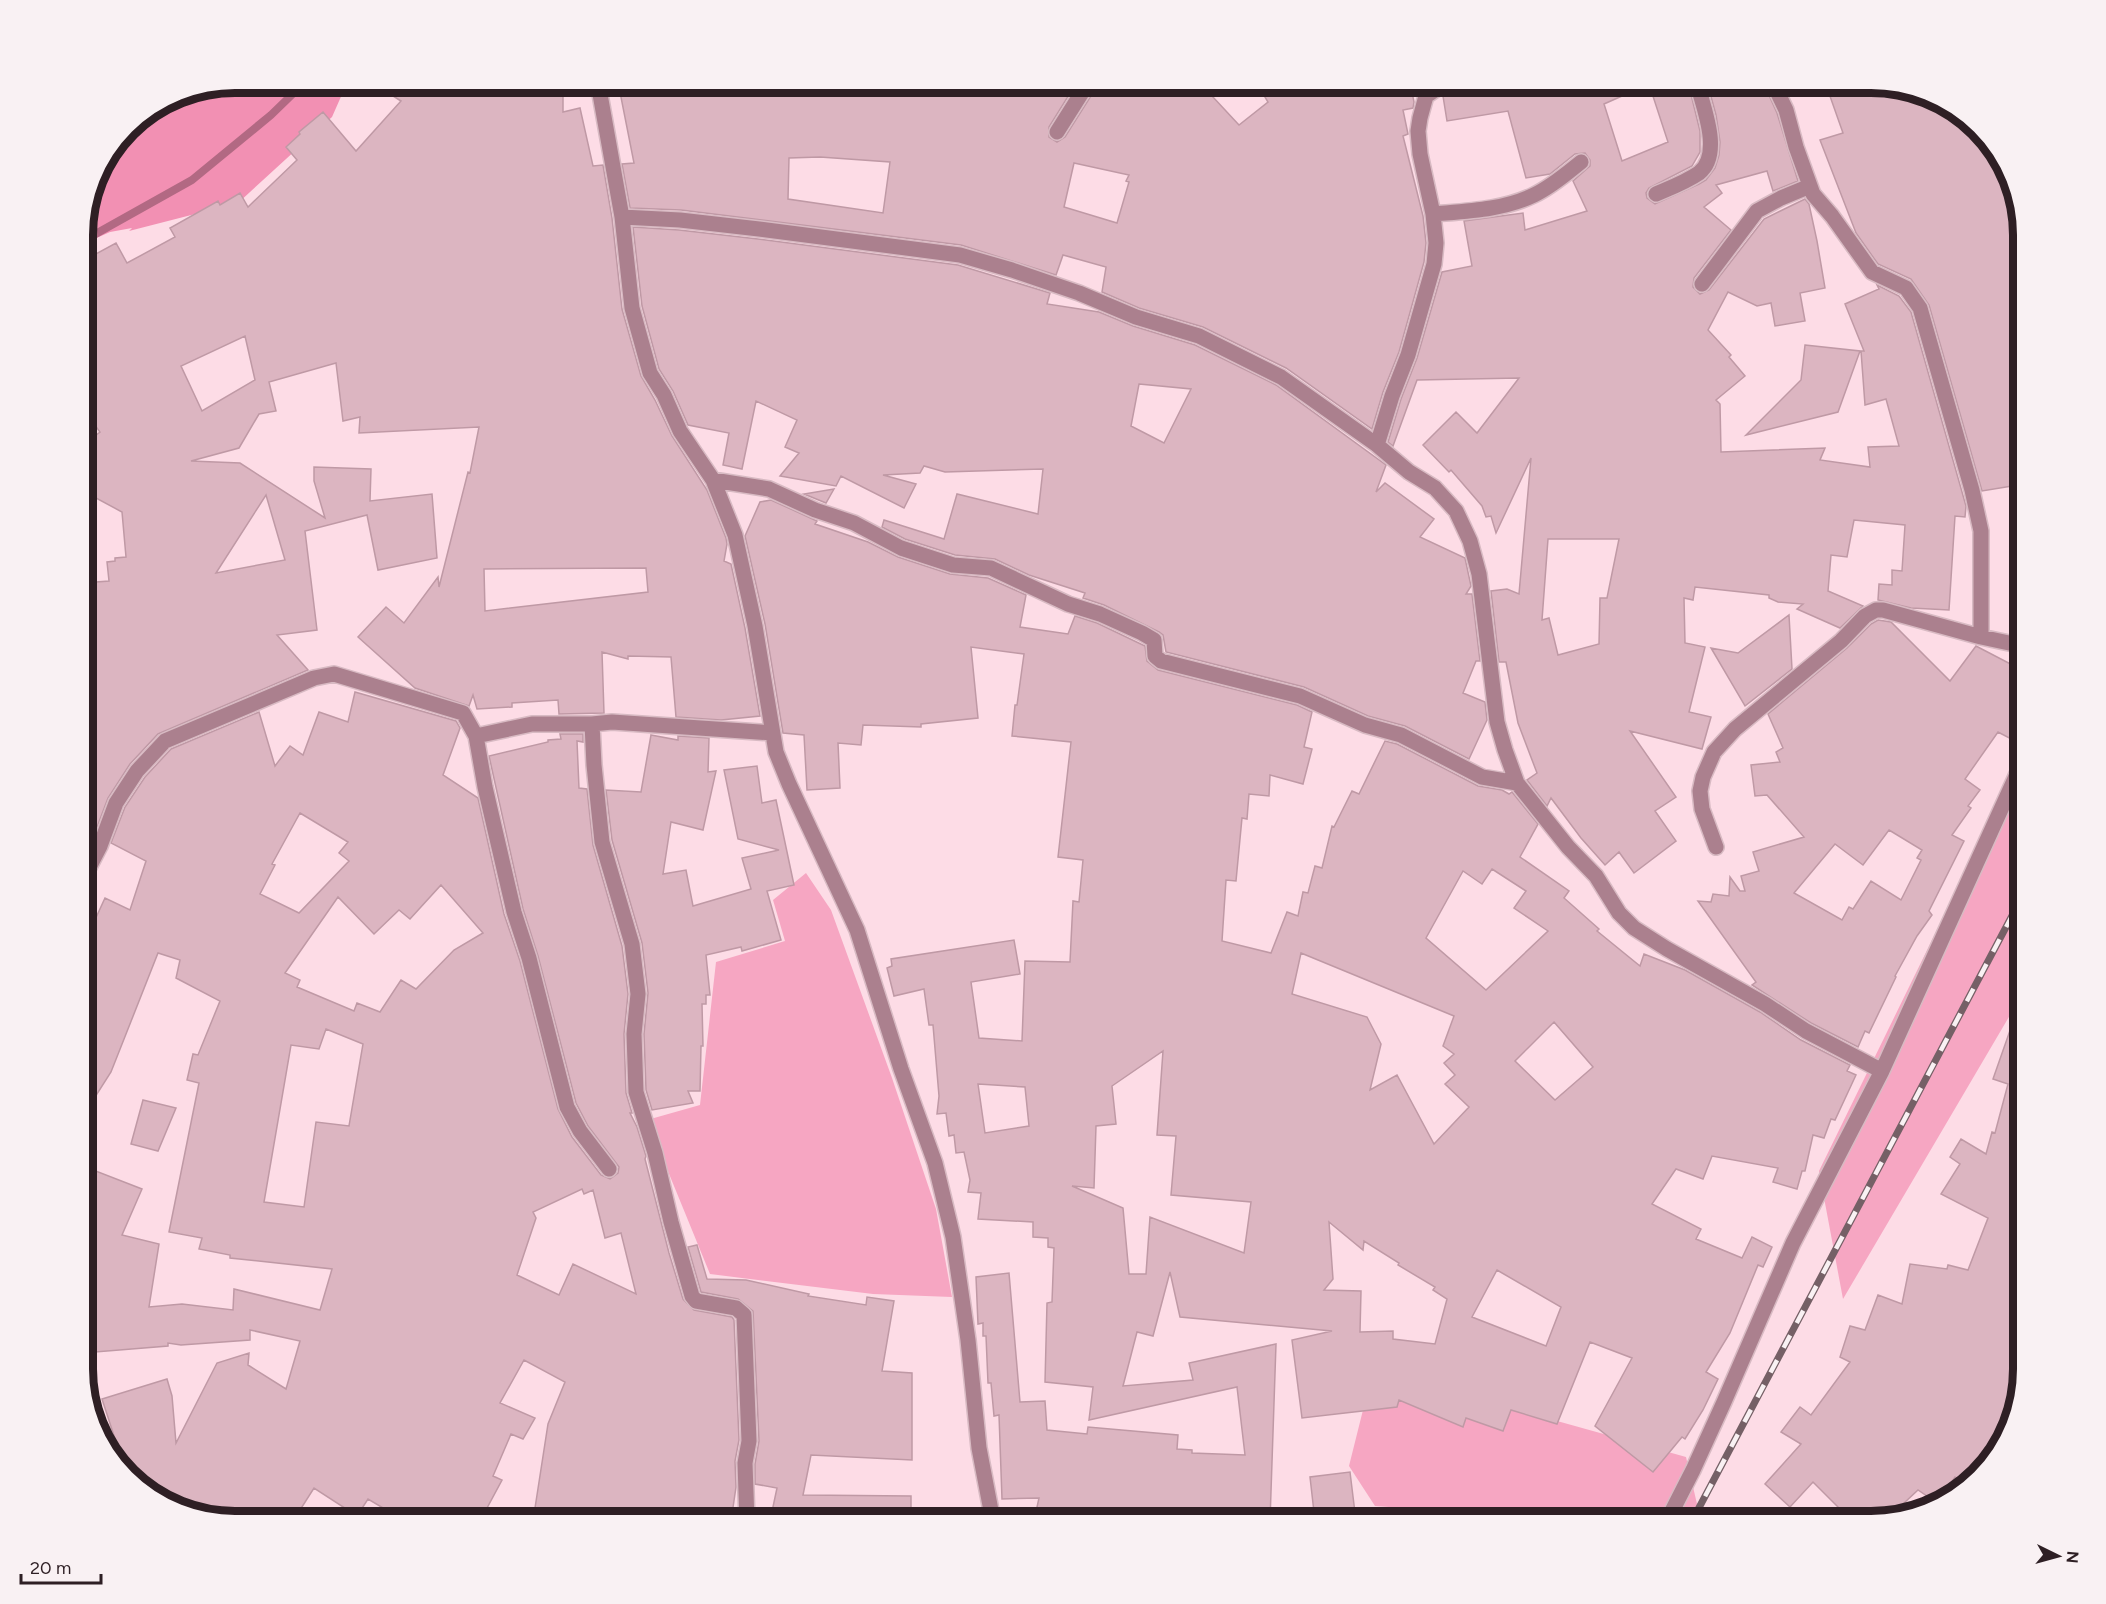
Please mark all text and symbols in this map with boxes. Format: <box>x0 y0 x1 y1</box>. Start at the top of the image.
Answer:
north arrow <box>2028 1526 2088 1586</box>
scale bar <box>21 1547 100 1585</box>
text: N <box>2062 1550 2082 1564</box>
text: 20 m <box>30 1557 71 1579</box>

